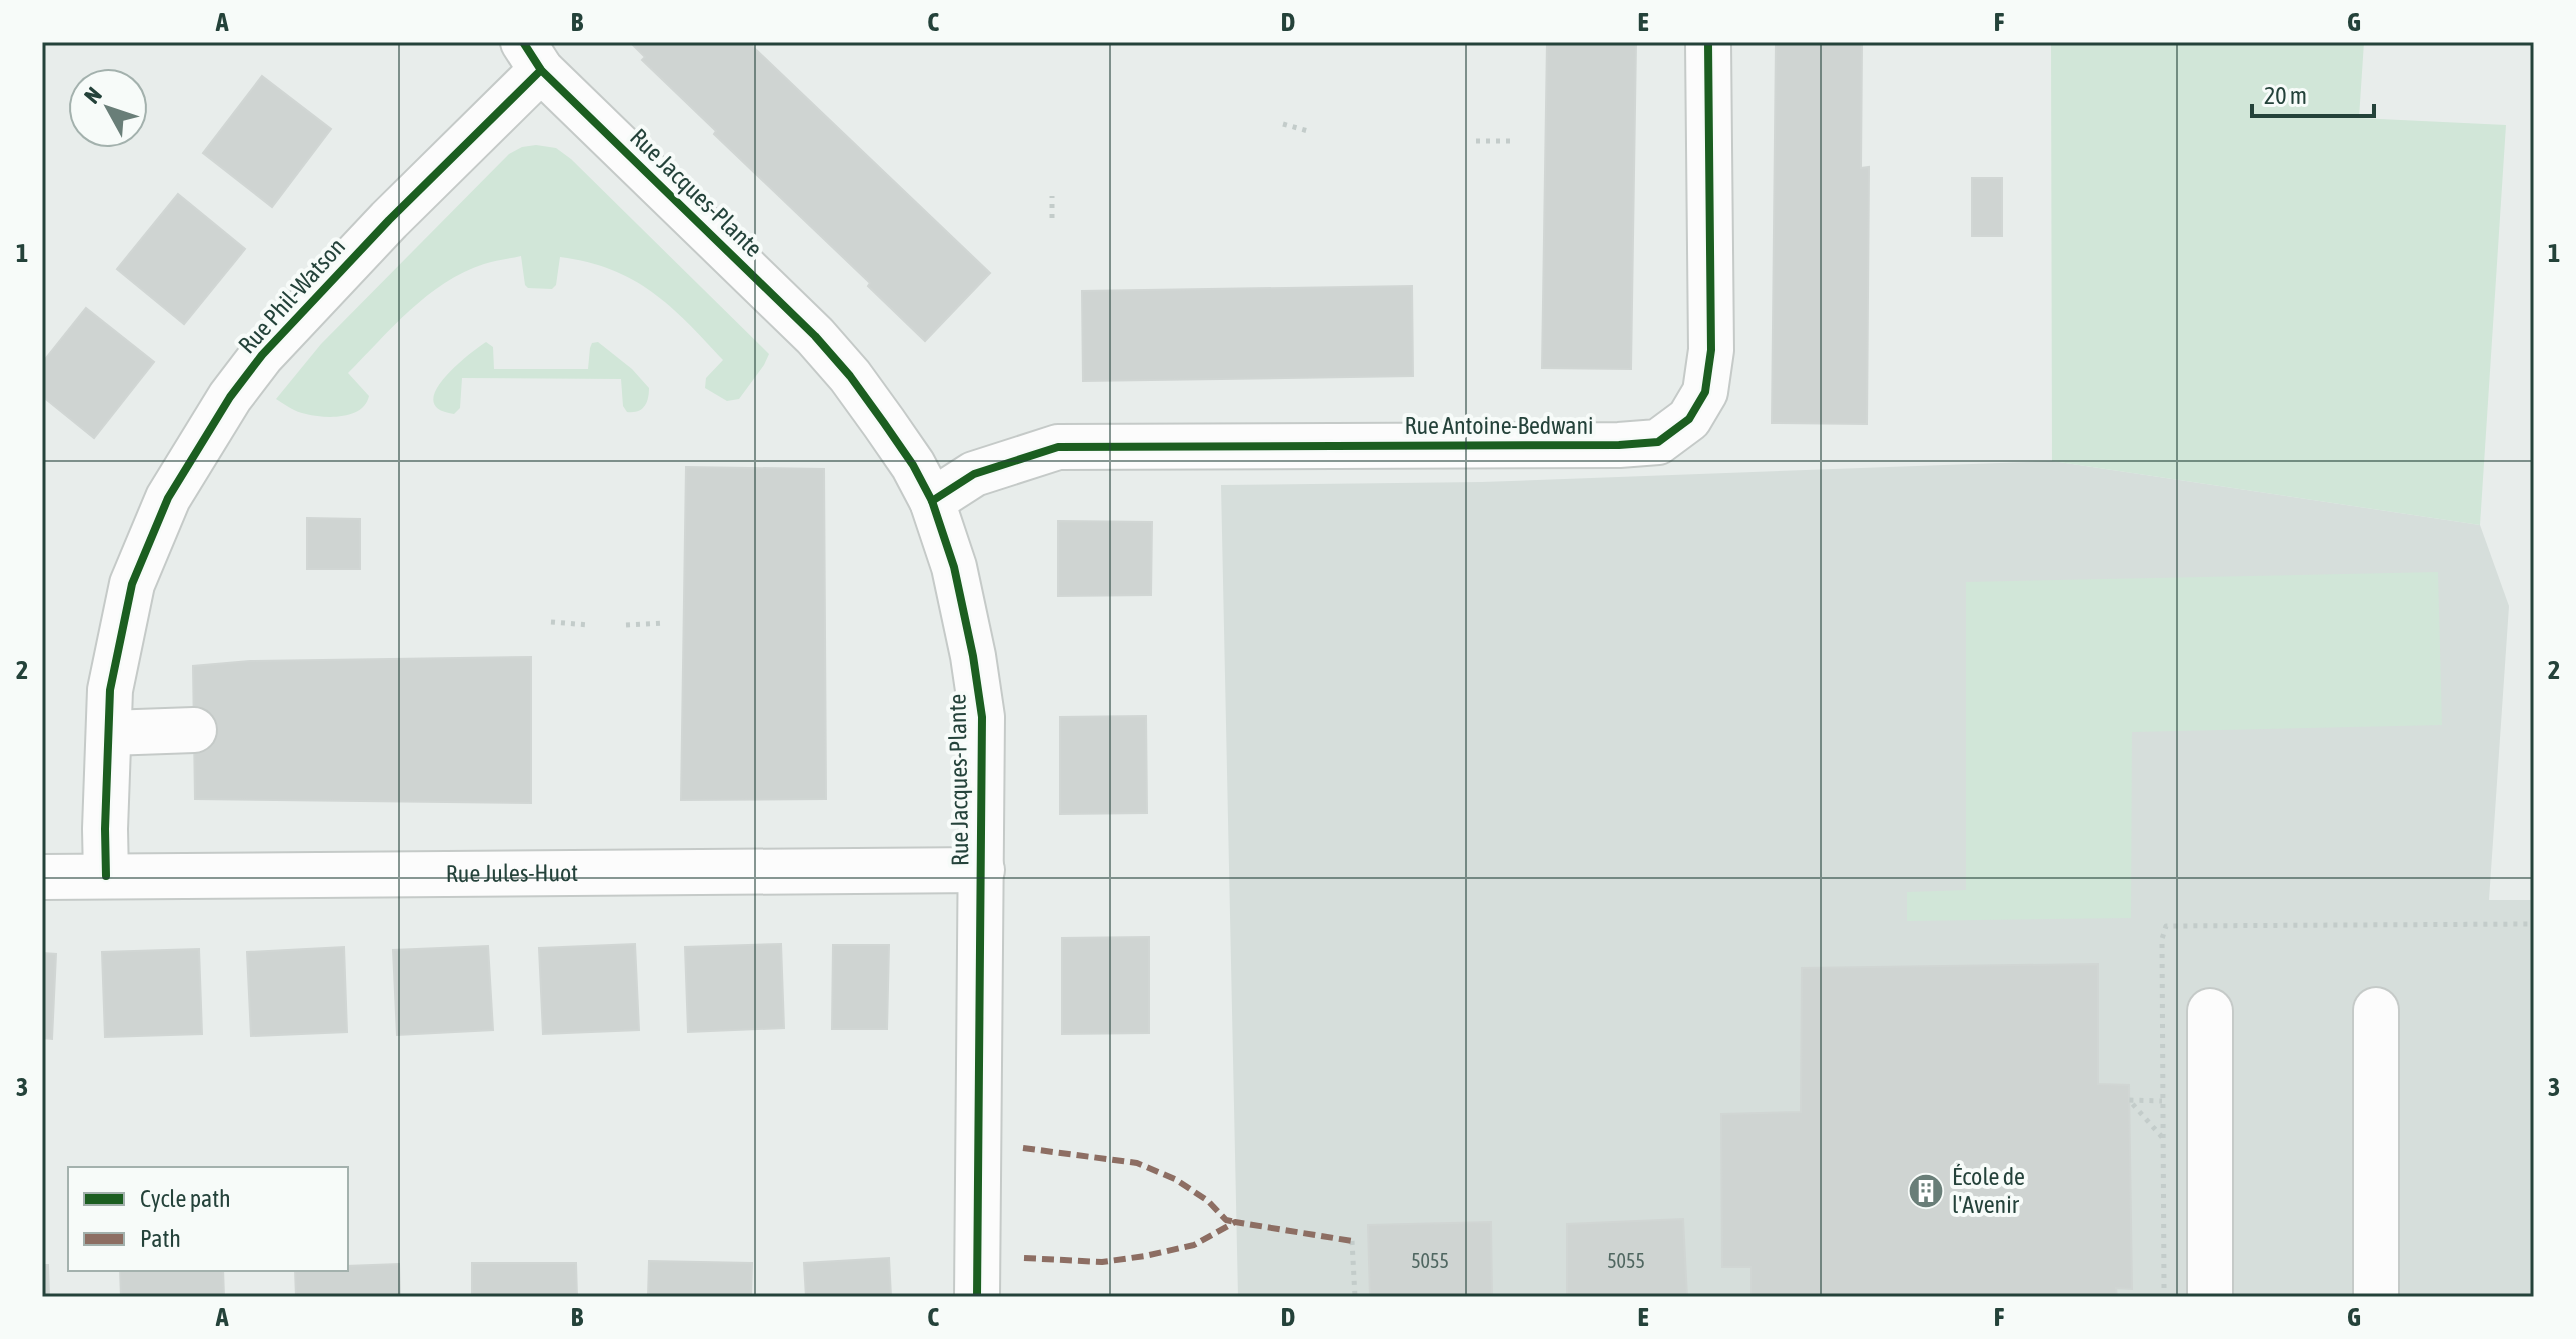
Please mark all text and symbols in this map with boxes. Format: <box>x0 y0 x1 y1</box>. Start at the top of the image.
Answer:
text: A <box>215 7 229 37</box>
text: B <box>571 7 584 37</box>
text: C <box>927 7 939 37</box>
text: D <box>1281 7 1295 37</box>
text: E <box>1637 7 1649 37</box>
text: F <box>1994 7 2005 37</box>
text: G <box>2347 7 2361 37</box>
north arrow <box>68 68 148 148</box>
scale bar <box>2252 68 2374 118</box>
text: N <box>79 82 107 108</box>
text: 20 m <box>2264 82 2307 109</box>
street label: Rue Jacques-Plante <box>625 123 768 262</box>
street label: Rue Phil-Watson <box>233 233 350 359</box>
text: 1 <box>16 238 28 268</box>
text: 1 <box>2548 238 2560 268</box>
street label: Rue Antoine-Bedwani <box>1404 412 1594 439</box>
text: 2 <box>16 655 28 685</box>
text: 2 <box>2548 655 2560 685</box>
street label: Rue Jacques-Plante <box>943 694 974 866</box>
street label: Rue Jules-Huot <box>446 859 578 887</box>
text: 3 <box>16 1072 28 1102</box>
text: 3 <box>2548 1072 2560 1102</box>
place label: École de l'Avenir <box>1952 1163 2025 1218</box>
legend <box>68 1167 348 1271</box>
building icon: École de l'Avenir <box>1907 1172 1945 1210</box>
text: Cycle path <box>140 1185 231 1212</box>
text: Path <box>140 1225 181 1252</box>
house number: 5055 <box>1411 1249 1449 1272</box>
house number: 5055 <box>1607 1249 1645 1272</box>
text: A <box>215 1302 229 1332</box>
text: B <box>571 1302 584 1332</box>
text: C <box>927 1302 939 1332</box>
text: D <box>1281 1302 1295 1332</box>
text: E <box>1637 1302 1649 1332</box>
text: F <box>1994 1302 2005 1332</box>
text: G <box>2347 1302 2361 1332</box>

